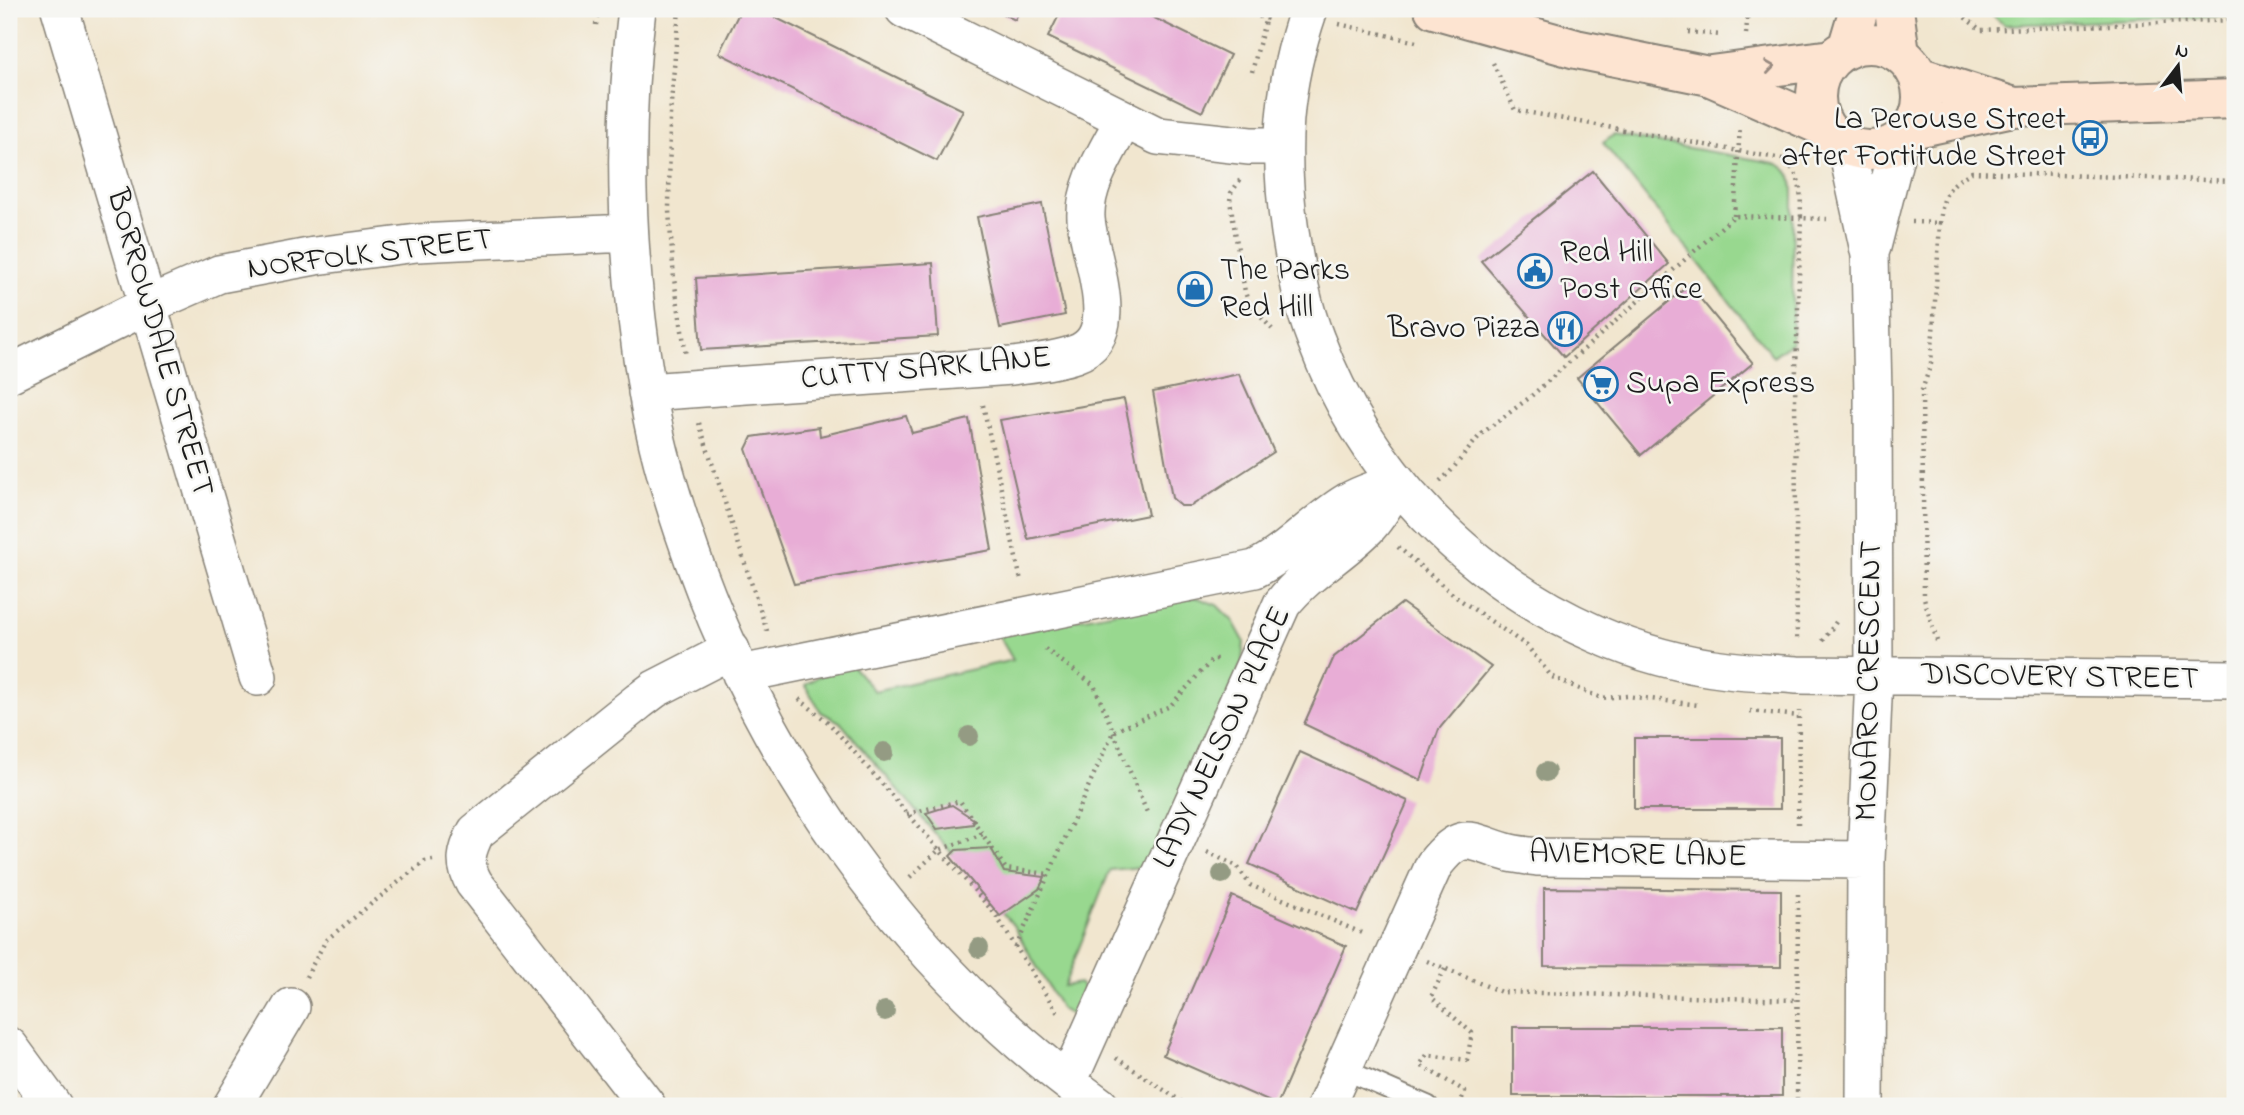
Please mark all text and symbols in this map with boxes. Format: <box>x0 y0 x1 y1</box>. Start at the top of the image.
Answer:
north arrow <box>2142 32 2212 102</box>
text: N <box>2172 37 2192 67</box>
one-way arrow <box>1765 60 1776 75</box>
place label: La Perouse Street after Fortitude Street <box>1781 97 2066 181</box>
bus stop icon: La Perouse Street after Fortitude Street <box>2071 119 2109 157</box>
street label: BORROWDALE STREET <box>92 183 225 502</box>
street label: NORFOLK STREET <box>245 217 495 293</box>
place label: Red Hill Post Office <box>1560 230 1703 314</box>
place label: The Parks Red Hill <box>1220 248 1350 332</box>
public building icon: Red Hill Post Office <box>1516 252 1554 290</box>
shop icon: The Parks Red Hill <box>1176 270 1214 308</box>
place label: Bravo Pizza <box>1387 306 1540 353</box>
restaurant icon: Bravo Pizza <box>1546 310 1584 348</box>
street label: CUTTY SARK LANE <box>799 335 1053 403</box>
place label: Supa Express <box>1626 361 1815 408</box>
supermarket icon: Supa Express <box>1582 365 1620 403</box>
street label: MONARO CRESCENT <box>1844 540 1896 822</box>
street label: LADY NELSON PLACE <box>1142 599 1304 877</box>
street label: DISCOVERY STREET <box>1920 652 2199 704</box>
street label: AVIEMORE LANE <box>1529 831 1747 881</box>

